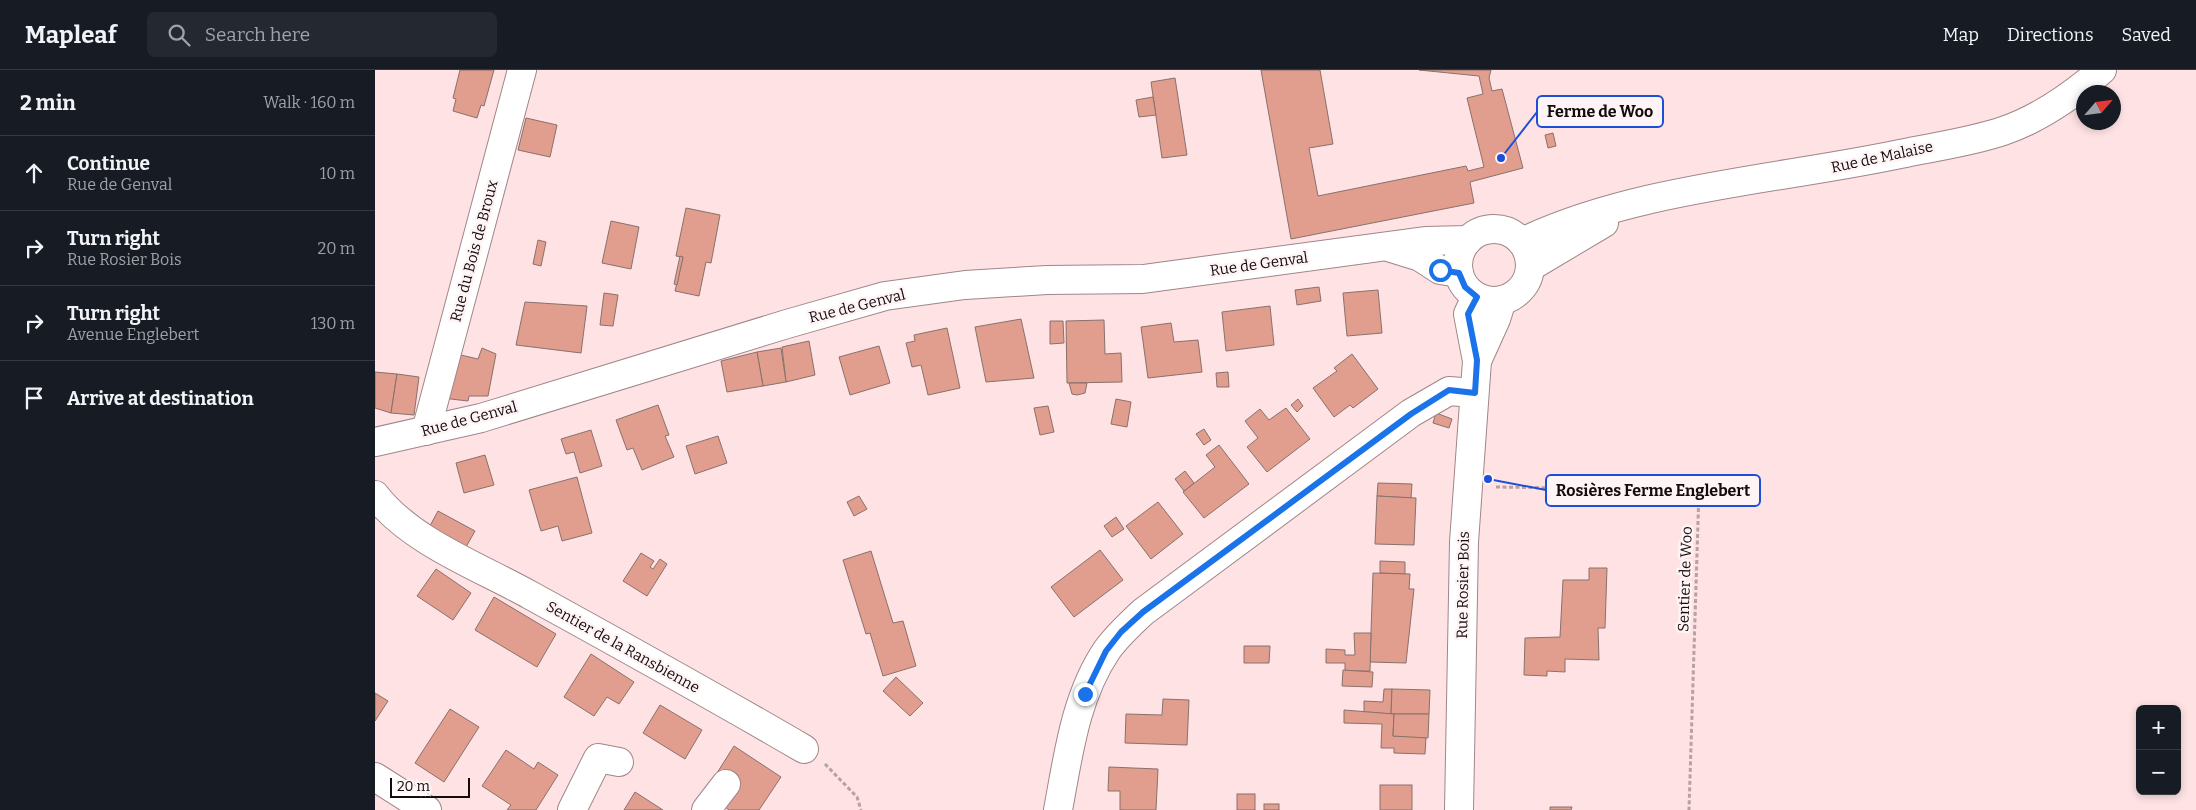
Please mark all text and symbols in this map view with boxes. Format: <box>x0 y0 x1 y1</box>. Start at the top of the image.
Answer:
search box <box>147 12 497 57</box>
text: Mapleaf <box>25 21 117 49</box>
icon: search <box>165 21 193 49</box>
text: Search here <box>205 23 310 46</box>
text: Map <box>1943 24 1979 46</box>
text: Directions <box>2007 24 2094 46</box>
text: Saved <box>2122 24 2171 46</box>
north arrow <box>2076 85 2121 130</box>
text: 2 min <box>20 90 76 116</box>
text: Walk · 160 m <box>263 93 355 112</box>
callout: Ferme de Woo <box>1537 96 1663 127</box>
text: Ferme de Woo <box>1547 102 1653 121</box>
street label: Rue de Malaise <box>1829 137 1935 177</box>
text: Continue <box>67 152 150 175</box>
icon: ahead <box>20 159 48 187</box>
text: 10 m <box>320 164 355 183</box>
text: Rue de Genval <box>67 175 172 194</box>
street label: Rue du Bois de Broux <box>446 178 502 324</box>
text: Turn right <box>67 227 160 250</box>
icon: right <box>20 234 48 262</box>
text: 20 m <box>318 239 355 258</box>
street label: Rue de Genval <box>1209 248 1309 280</box>
text: Rue Rosier Bois <box>67 250 182 269</box>
route start <box>1429 259 1452 282</box>
street label: Rue de Genval <box>807 285 907 327</box>
text: Turn right <box>67 302 160 325</box>
icon: right <box>20 309 48 337</box>
text: 130 m <box>311 314 355 333</box>
text: Avenue Englebert <box>67 325 199 344</box>
icon: arrive <box>20 384 48 412</box>
text: Arrive at destination <box>67 387 254 410</box>
street label: Rue de Genval <box>419 398 519 440</box>
callout: Rosières Ferme Englebert <box>1546 475 1760 506</box>
text: Rosières Ferme Englebert <box>1556 481 1751 500</box>
street label: Sentier de Woo <box>1674 526 1696 632</box>
street label: Rue Rosier Bois <box>1453 531 1473 639</box>
street label: Sentier de la Ransbienne <box>543 597 703 697</box>
route end <box>1074 683 1097 706</box>
map controls <box>2136 705 2181 795</box>
button: + <box>2136 705 2181 750</box>
button: − <box>2136 750 2181 795</box>
scale bar <box>390 775 470 798</box>
text: 20 m <box>397 778 430 795</box>

